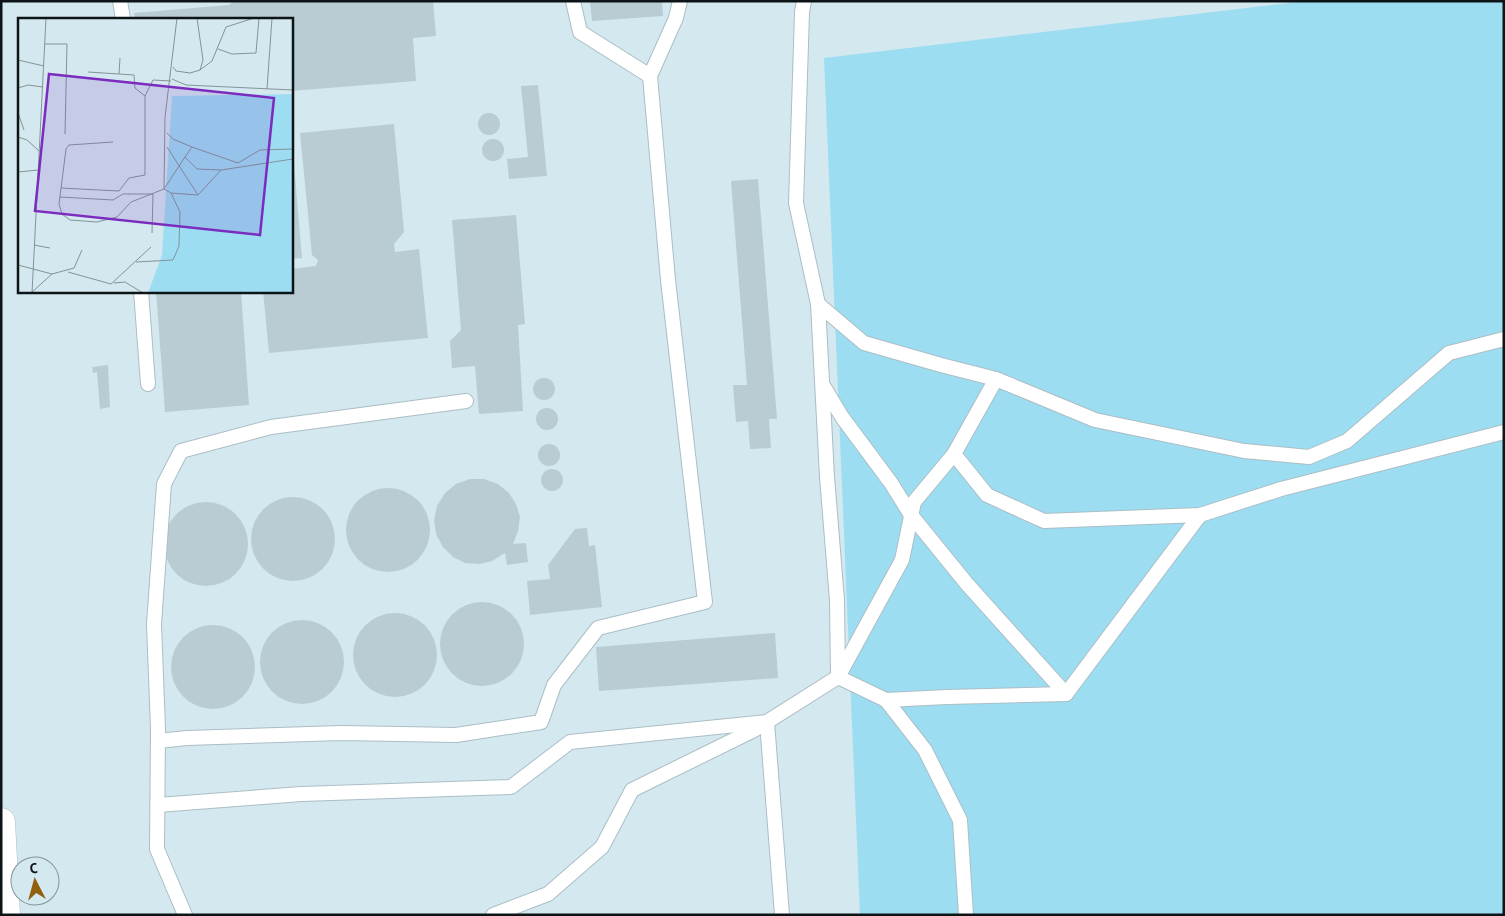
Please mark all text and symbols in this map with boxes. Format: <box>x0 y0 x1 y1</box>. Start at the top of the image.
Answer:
inset map <box>18 18 292 292</box>
north arrow <box>10 856 60 906</box>
text: С <box>29 859 39 877</box>

